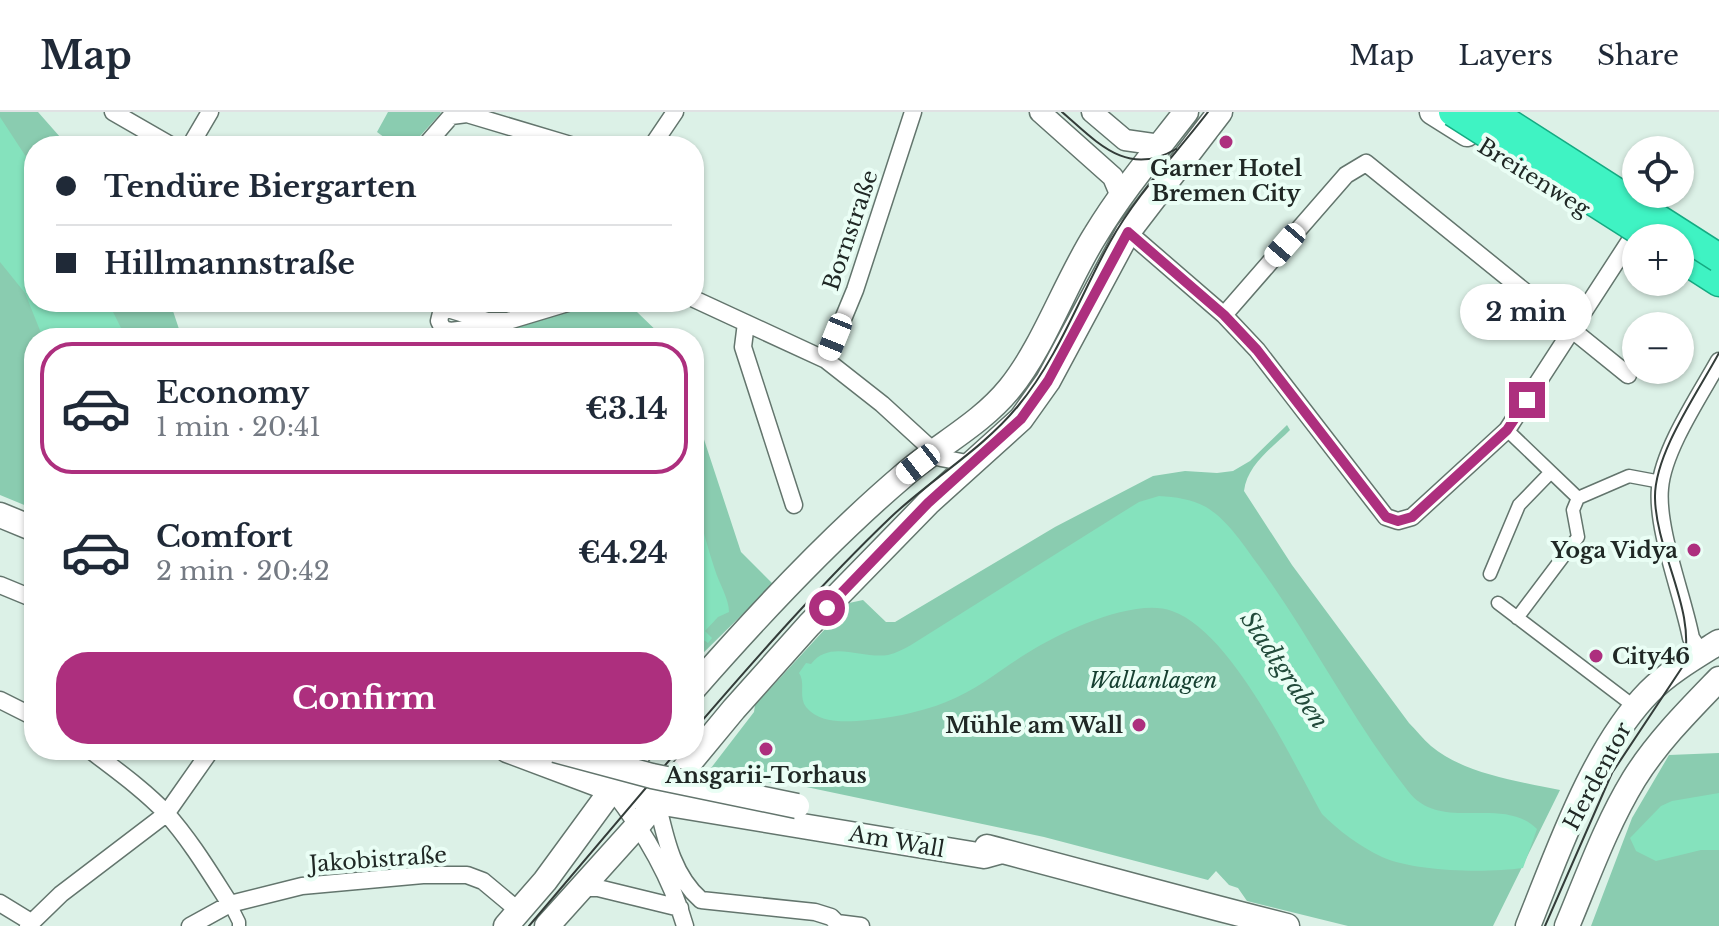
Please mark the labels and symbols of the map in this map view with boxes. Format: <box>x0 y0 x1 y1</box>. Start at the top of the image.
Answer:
street label: Breitenweg <box>1473 132 1595 223</box>
marker: Garner Hotel Bremen City <box>1217 133 1235 151</box>
place label: Garner Hotel Bremen City <box>1150 155 1302 207</box>
street label: Bornstraße <box>817 166 884 294</box>
car <box>1260 219 1310 271</box>
callout: 2 min <box>1461 284 1593 340</box>
car <box>815 310 855 364</box>
route end <box>1509 382 1545 418</box>
car <box>892 440 944 488</box>
place label: Yoga Vidya <box>1550 537 1678 564</box>
marker: Yoga Vidya <box>1685 541 1703 559</box>
route start <box>809 590 845 626</box>
water label: Stadtgraben <box>1234 605 1334 734</box>
place label: City46 <box>1612 643 1690 670</box>
marker: City46 <box>1587 647 1605 665</box>
park label: Wallanlagen <box>1089 667 1217 694</box>
place label: Mühle am Wall <box>945 712 1123 739</box>
marker: Mühle am Wall <box>1130 716 1148 734</box>
street label: Herdentor <box>1558 717 1637 835</box>
marker: Ansgarii-Torhaus <box>757 740 775 758</box>
place label: Ansgarii-Torhaus <box>664 762 867 789</box>
street label: Am Wall <box>846 820 947 863</box>
street label: Jakobistraße <box>305 841 448 878</box>

